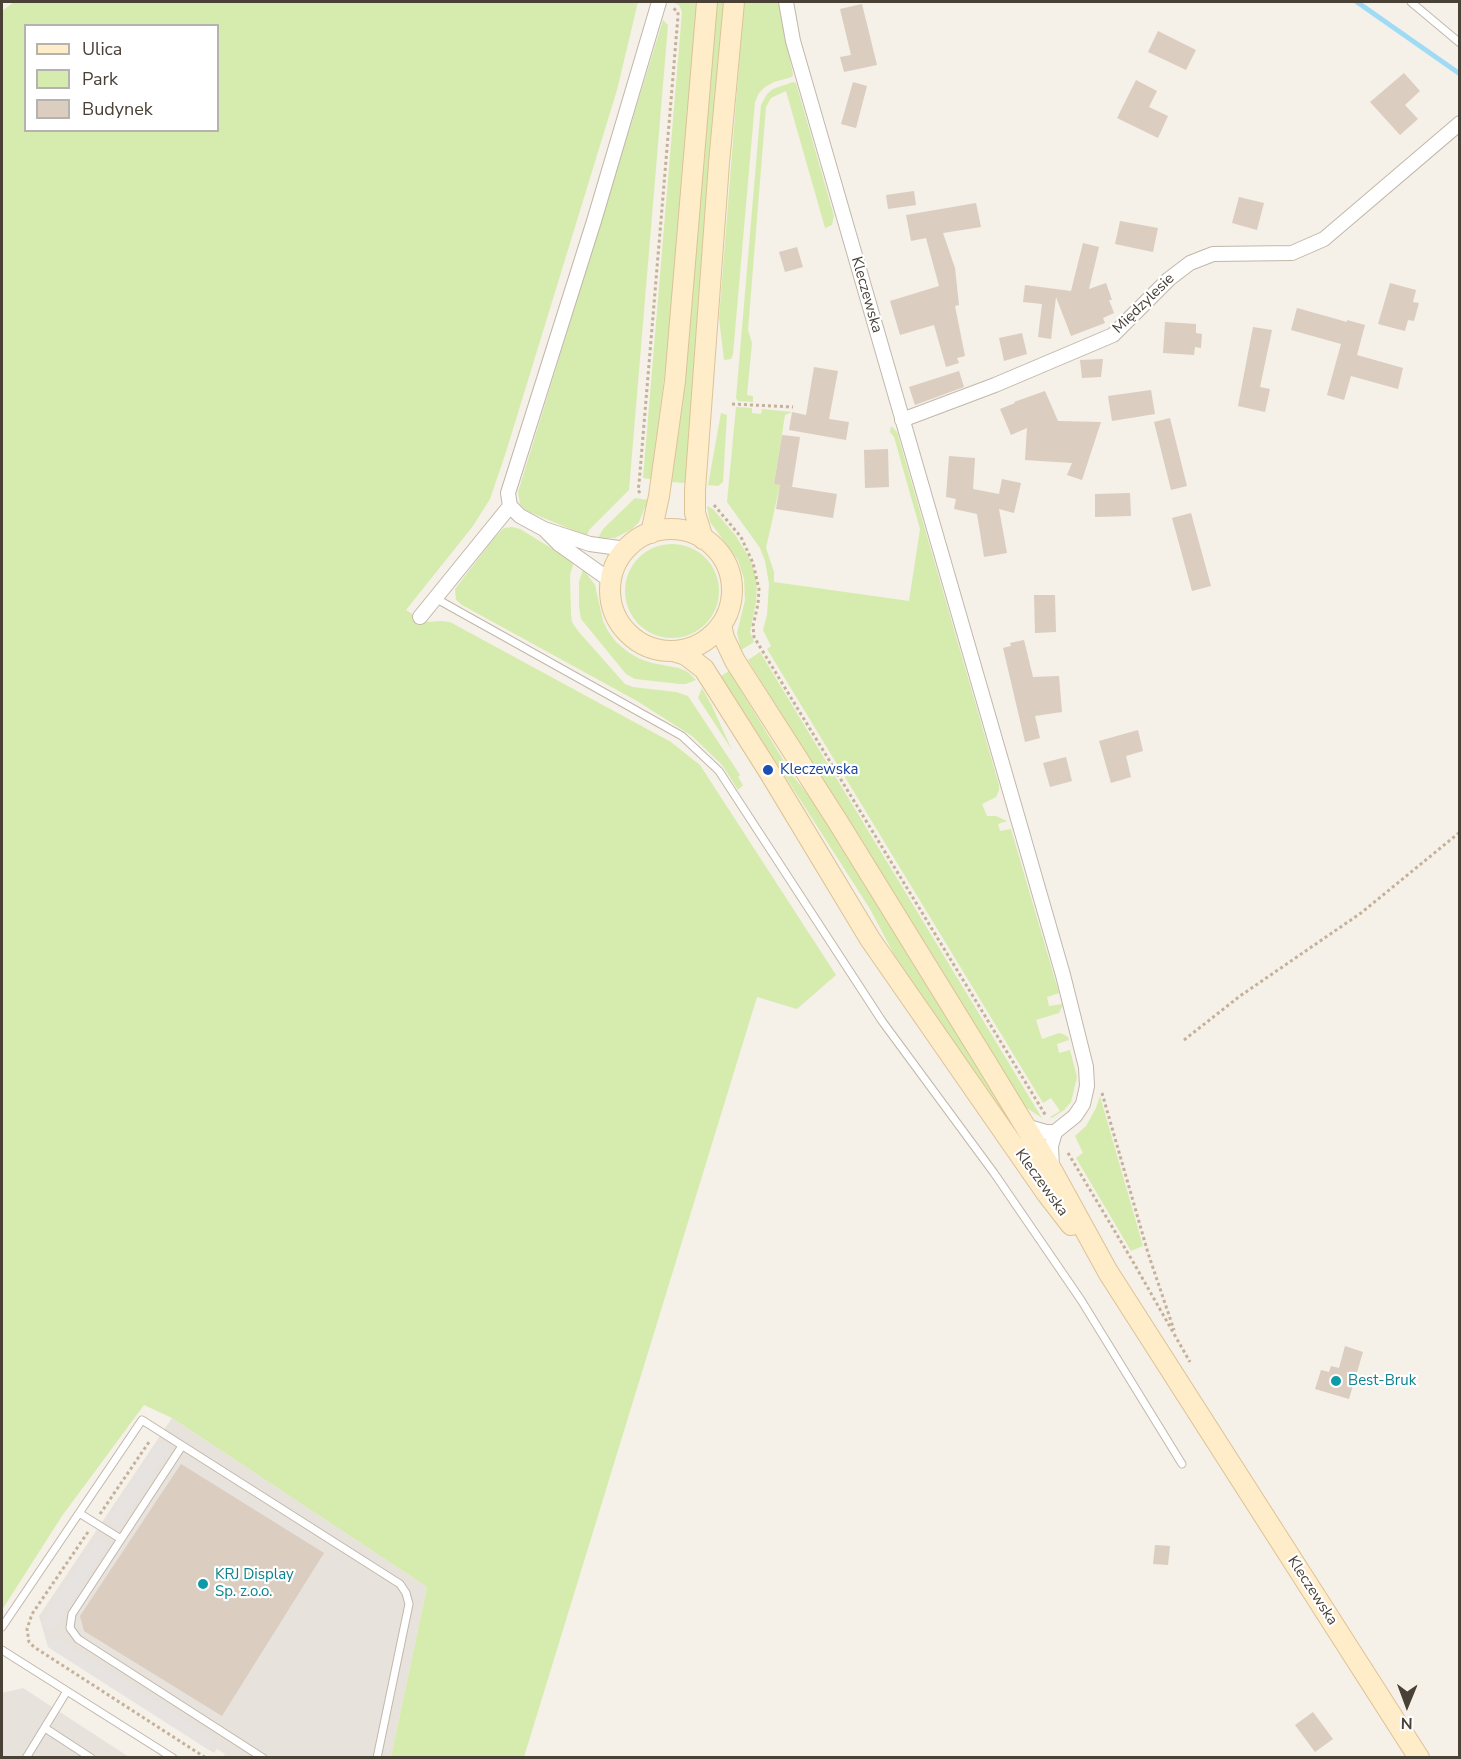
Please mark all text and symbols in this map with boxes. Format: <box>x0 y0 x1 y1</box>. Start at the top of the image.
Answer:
legend <box>24 24 219 132</box>
text: Ulica <box>82 37 122 61</box>
text: Park <box>82 67 118 91</box>
text: Budynek <box>82 97 153 121</box>
street label: Kleczewska <box>847 255 885 335</box>
street label: Międzylesie <box>1109 270 1179 338</box>
place label: Kleczewska <box>780 761 858 779</box>
marker: Kleczewska <box>761 763 775 777</box>
street label: Kleczewska <box>1011 1146 1071 1220</box>
place label: Best-Bruk <box>1348 1372 1416 1390</box>
marker: Best-Bruk <box>1329 1374 1343 1388</box>
street label: Kleczewska <box>1283 1553 1341 1629</box>
place label: KRJ Display Sp. z.o.o. <box>215 1566 294 1601</box>
marker: KRJ Display Sp. z.o.o. <box>196 1577 210 1591</box>
north arrow <box>1377 1675 1437 1735</box>
text: N <box>1401 1712 1413 1734</box>

